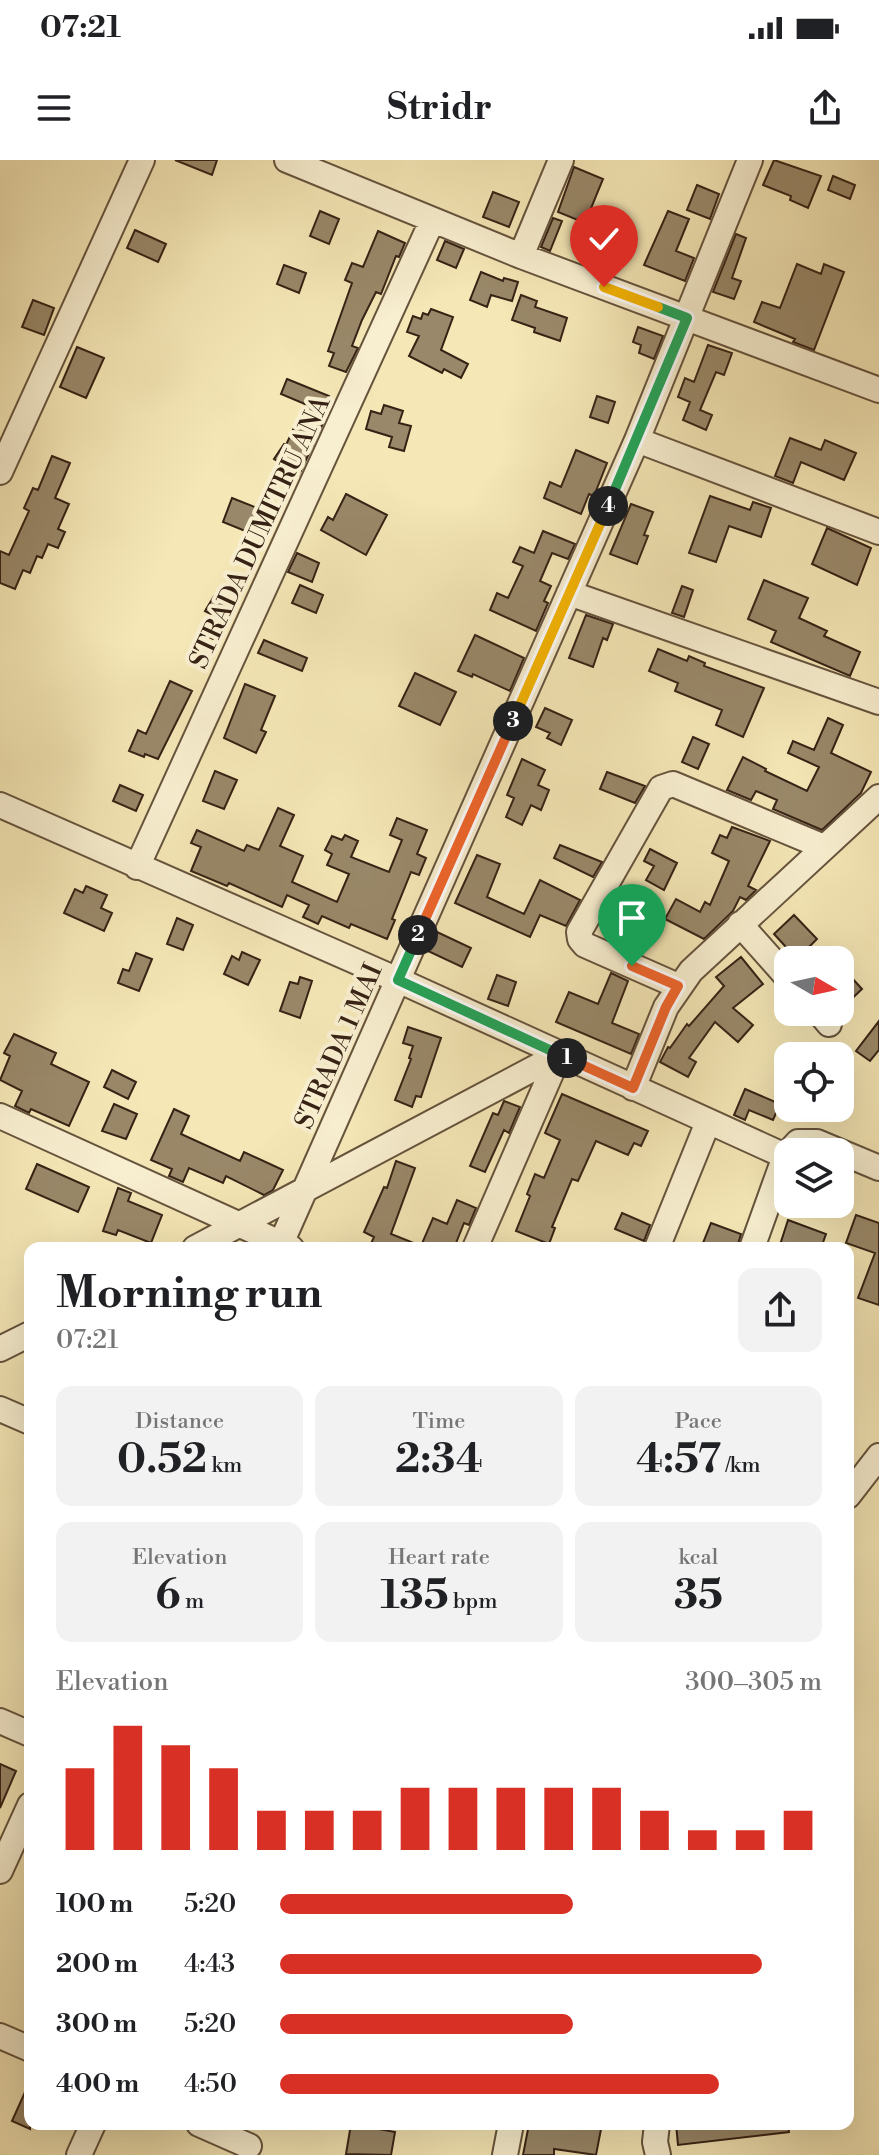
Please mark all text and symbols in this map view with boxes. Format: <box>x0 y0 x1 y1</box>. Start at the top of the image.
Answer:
text: 07:21 <box>40 9 121 47</box>
icon: menu <box>32 86 76 130</box>
text: Stridr <box>387 86 492 131</box>
icon: share <box>803 86 847 130</box>
pin <box>570 205 638 287</box>
icon: check <box>582 217 626 261</box>
street label: STRADA DUMITRU ANA <box>183 390 338 674</box>
pin: 4 <box>588 486 628 526</box>
text: 4 <box>601 492 615 519</box>
pin: 3 <box>493 701 533 741</box>
text: 3 <box>506 707 520 734</box>
pin <box>598 884 666 966</box>
icon: arrive <box>610 896 654 940</box>
pin: 2 <box>398 915 438 955</box>
text: 2 <box>411 921 425 948</box>
north arrow <box>774 946 854 1026</box>
map controls <box>774 946 854 1218</box>
street label: STRADA 1 MAI <box>288 959 390 1134</box>
pin: 1 <box>547 1038 587 1078</box>
button: locate <box>774 1042 854 1122</box>
text: 1 <box>562 1044 572 1071</box>
button: layers <box>774 1138 854 1218</box>
text: Morning run <box>56 1266 322 1321</box>
button: share <box>738 1268 822 1352</box>
text: 07:21 <box>56 1324 119 1356</box>
text: Distance <box>135 1408 224 1435</box>
text: Time <box>413 1408 465 1435</box>
text: Pace <box>675 1408 722 1435</box>
text: 0.52 <box>117 1435 207 1485</box>
text: 2:34 <box>395 1435 483 1485</box>
text: 4:57 <box>636 1435 721 1485</box>
text: km <box>207 1452 242 1479</box>
text: /km <box>721 1452 761 1479</box>
text: Elevation <box>132 1544 227 1571</box>
text: Heart rate <box>388 1544 490 1571</box>
text: kcal <box>678 1544 718 1571</box>
text: 6 <box>155 1571 180 1621</box>
text: 135 <box>380 1571 449 1621</box>
text: 35 <box>674 1571 723 1621</box>
text: m <box>180 1588 204 1615</box>
text: bpm <box>449 1588 498 1615</box>
text: Elevation <box>56 1666 169 1698</box>
text: 300–305 m <box>685 1666 822 1698</box>
text: 100 m <box>56 1888 133 1920</box>
text: 5:20 <box>184 1888 236 1920</box>
text: 200 m <box>56 1948 138 1980</box>
text: 4:43 <box>184 1948 235 1980</box>
text: 300 m <box>56 2008 137 2040</box>
text: 5:20 <box>184 2008 236 2040</box>
text: 400 m <box>56 2068 139 2100</box>
text: 4:50 <box>184 2068 237 2100</box>

